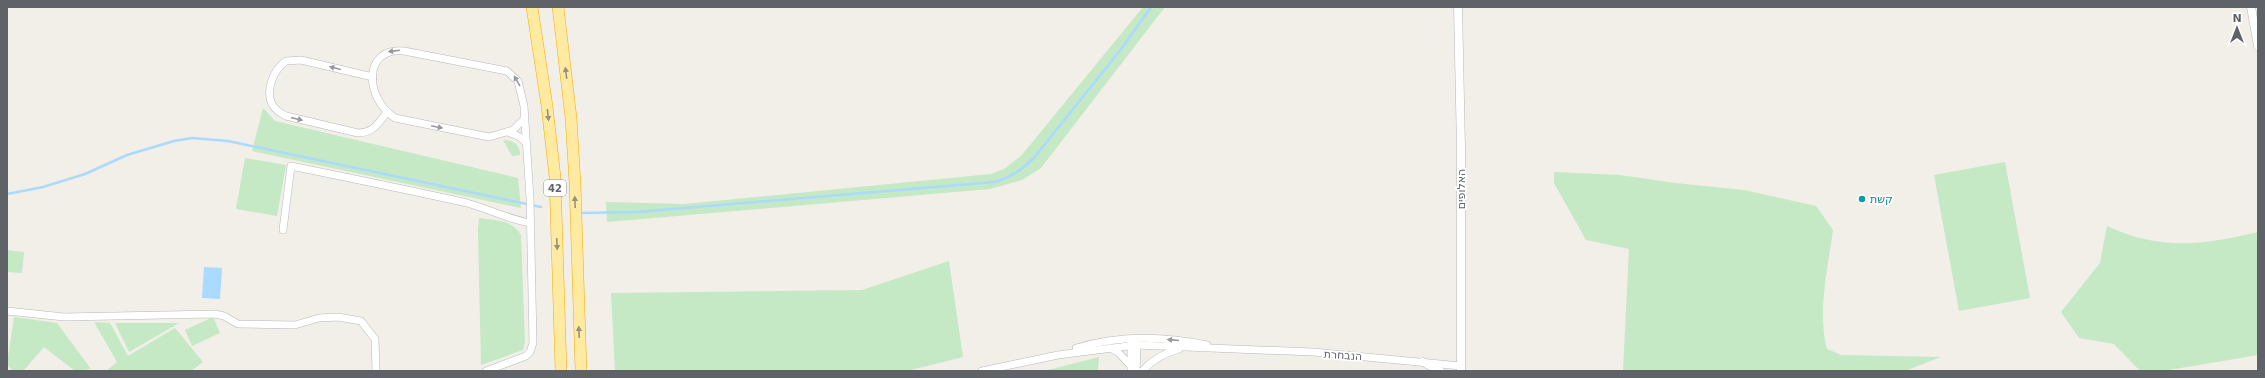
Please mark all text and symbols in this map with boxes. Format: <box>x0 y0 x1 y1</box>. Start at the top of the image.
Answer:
north arrow <box>2217 8 2257 48</box>
text: N <box>2232 12 2242 25</box>
one-way arrow <box>388 48 400 54</box>
one-way arrow <box>329 65 341 71</box>
one-way arrow <box>562 66 569 79</box>
one-way arrow <box>514 75 521 87</box>
one-way arrow <box>545 109 551 121</box>
one-way arrow <box>291 116 303 122</box>
one-way arrow <box>430 124 443 130</box>
street label: האלופים <box>1455 169 1468 209</box>
road number: 42 <box>544 180 566 196</box>
place label: קשת <box>1870 193 1893 206</box>
marker: קשת <box>1857 194 1867 204</box>
one-way arrow <box>572 196 579 208</box>
one-way arrow <box>554 238 560 251</box>
one-way arrow <box>576 326 583 338</box>
one-way arrow <box>1167 336 1179 343</box>
street label: הנבחרת <box>1323 348 1363 363</box>

